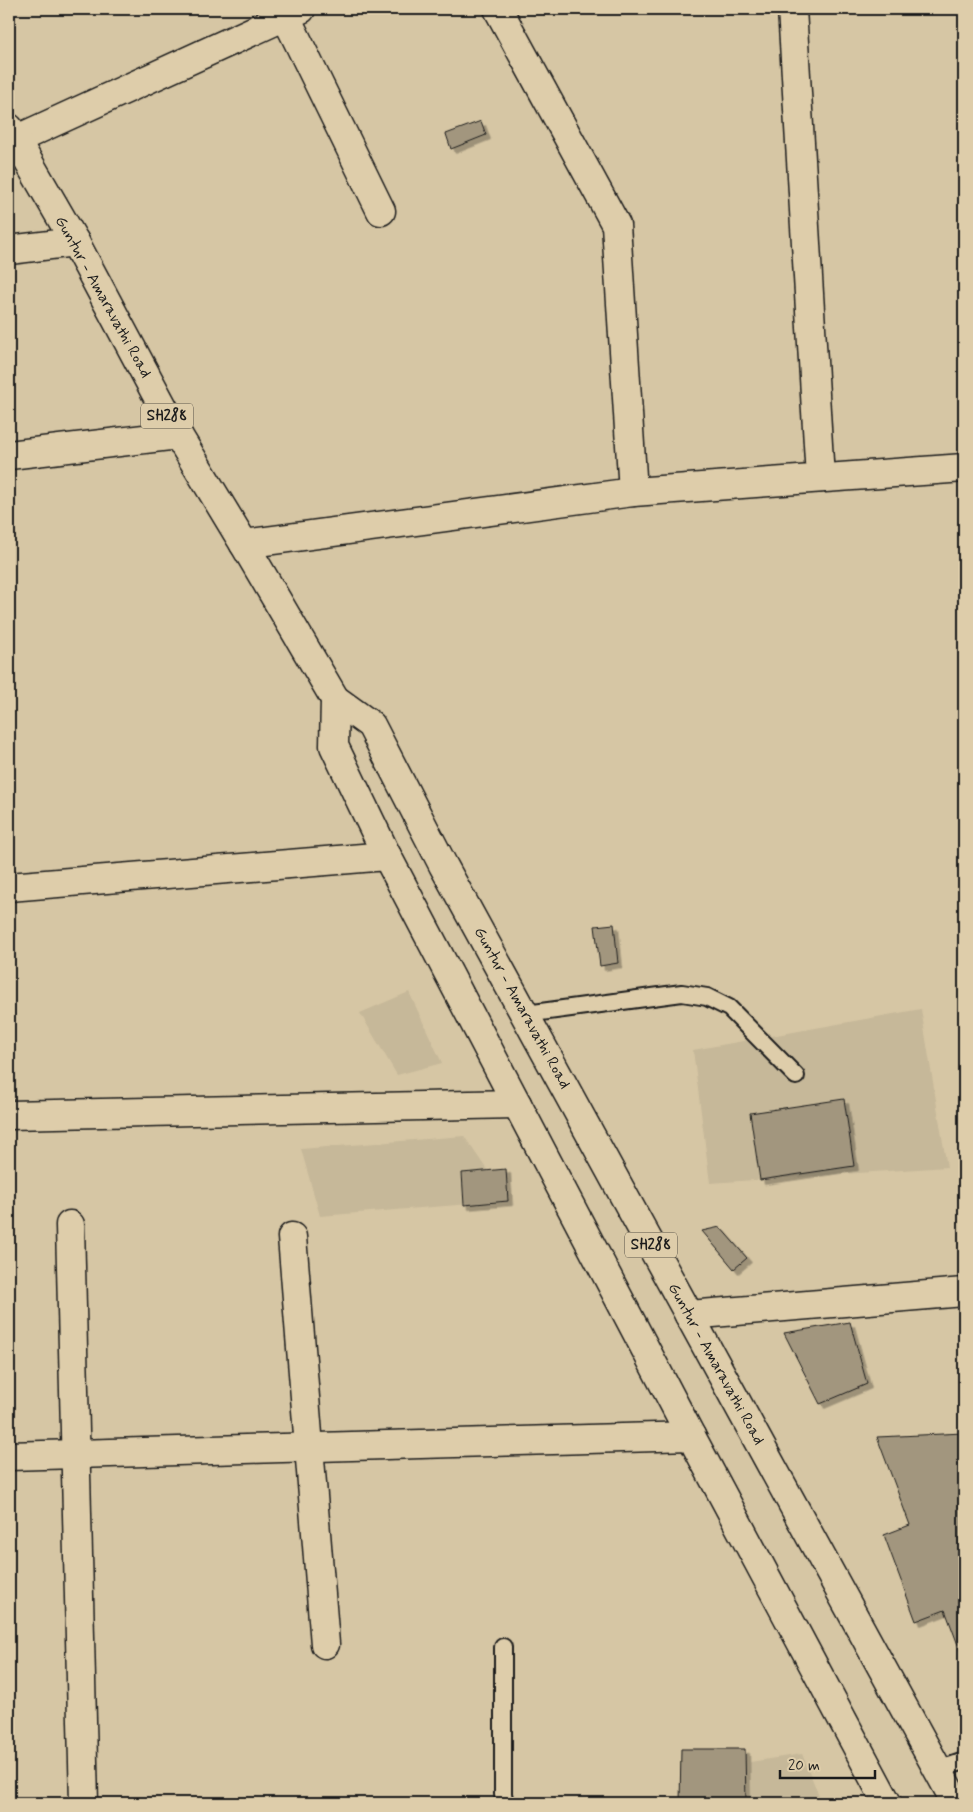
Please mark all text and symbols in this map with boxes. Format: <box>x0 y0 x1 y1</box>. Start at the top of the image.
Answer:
street label: Guntur - Amaravathi Road <box>50 212 156 382</box>
road number: SH288 <box>141 404 193 428</box>
street label: Guntur - Amaravathi Road <box>469 923 575 1093</box>
road number: SH288 <box>625 1232 677 1258</box>
street label: Guntur - Amaravathi Road <box>663 1279 769 1449</box>
scale bar <box>780 1747 876 1779</box>
text: 20 m <box>788 1756 820 1776</box>

